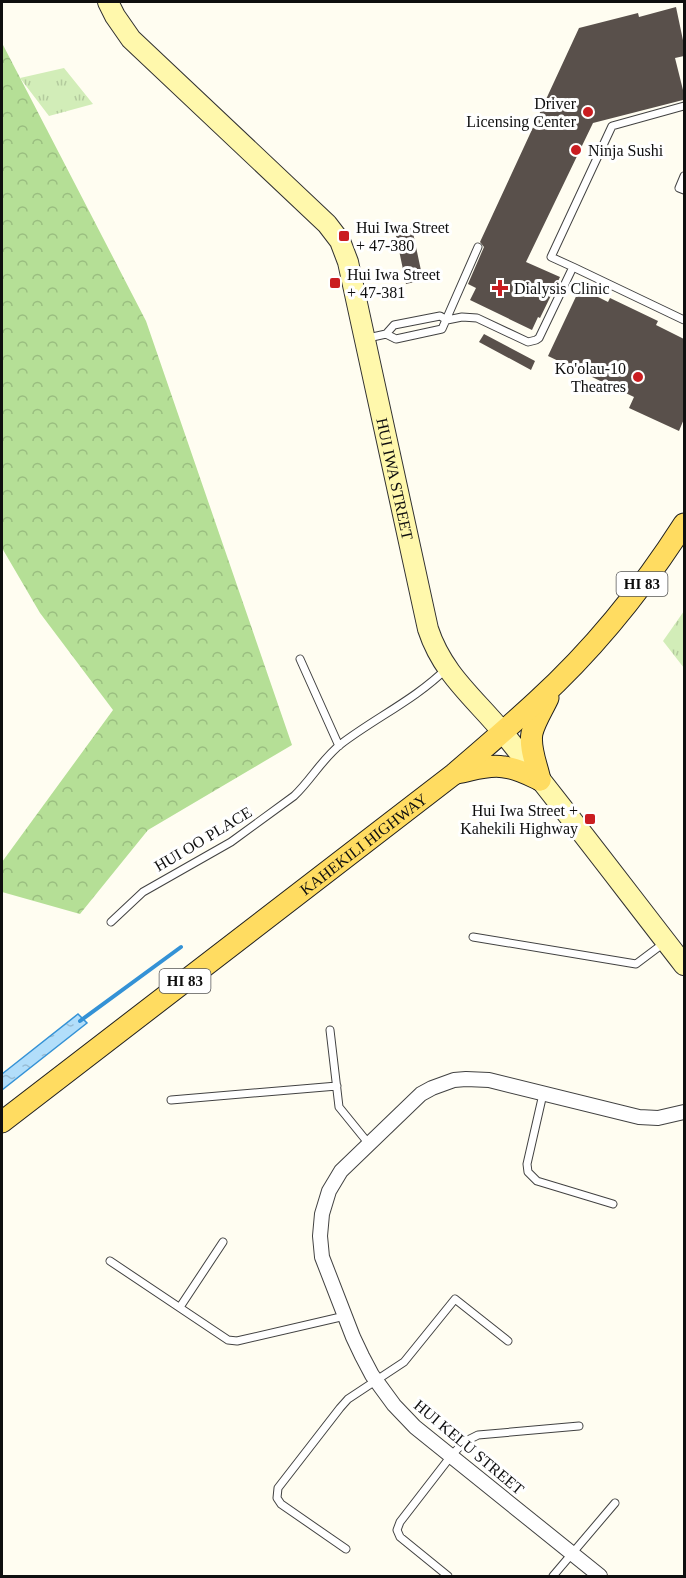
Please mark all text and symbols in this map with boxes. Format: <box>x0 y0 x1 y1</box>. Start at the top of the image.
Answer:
place label: Driver Licensing Center <box>466 95 577 131</box>
marker: Driver Licensing Center <box>581 105 595 119</box>
place label: Ninja Sushi <box>588 142 664 160</box>
marker: Ninja Sushi <box>569 143 583 157</box>
place label: Hui Iwa Street + 47-380 <box>356 219 450 254</box>
marker: Hui Iwa Street + 47-380 <box>337 229 351 243</box>
place label: Hui Iwa Street + 47-381 <box>347 266 441 301</box>
marker: Hui Iwa Street + 47-381 <box>328 276 342 290</box>
marker: Dialysis Clinic <box>491 279 509 297</box>
place label: Dialysis Clinic <box>514 280 610 298</box>
place label: Ko'olau-10 Theatres <box>555 360 626 395</box>
marker: Ko'olau-10 Theatres <box>631 370 645 384</box>
street label: HUI IWA STREET <box>374 416 417 542</box>
road number: HI 83 <box>616 572 668 596</box>
street label: KAHEKILI HIGHWAY <box>297 789 430 898</box>
place label: Hui Iwa Street + Kahekili Highway <box>460 802 578 838</box>
street label: HUI OO PLACE <box>151 803 255 875</box>
marker: Hui Iwa Street + Kahekili Highway <box>583 812 597 826</box>
road number: HI 83 <box>160 969 210 993</box>
street label: HUI KELU STREET <box>411 1396 527 1498</box>

